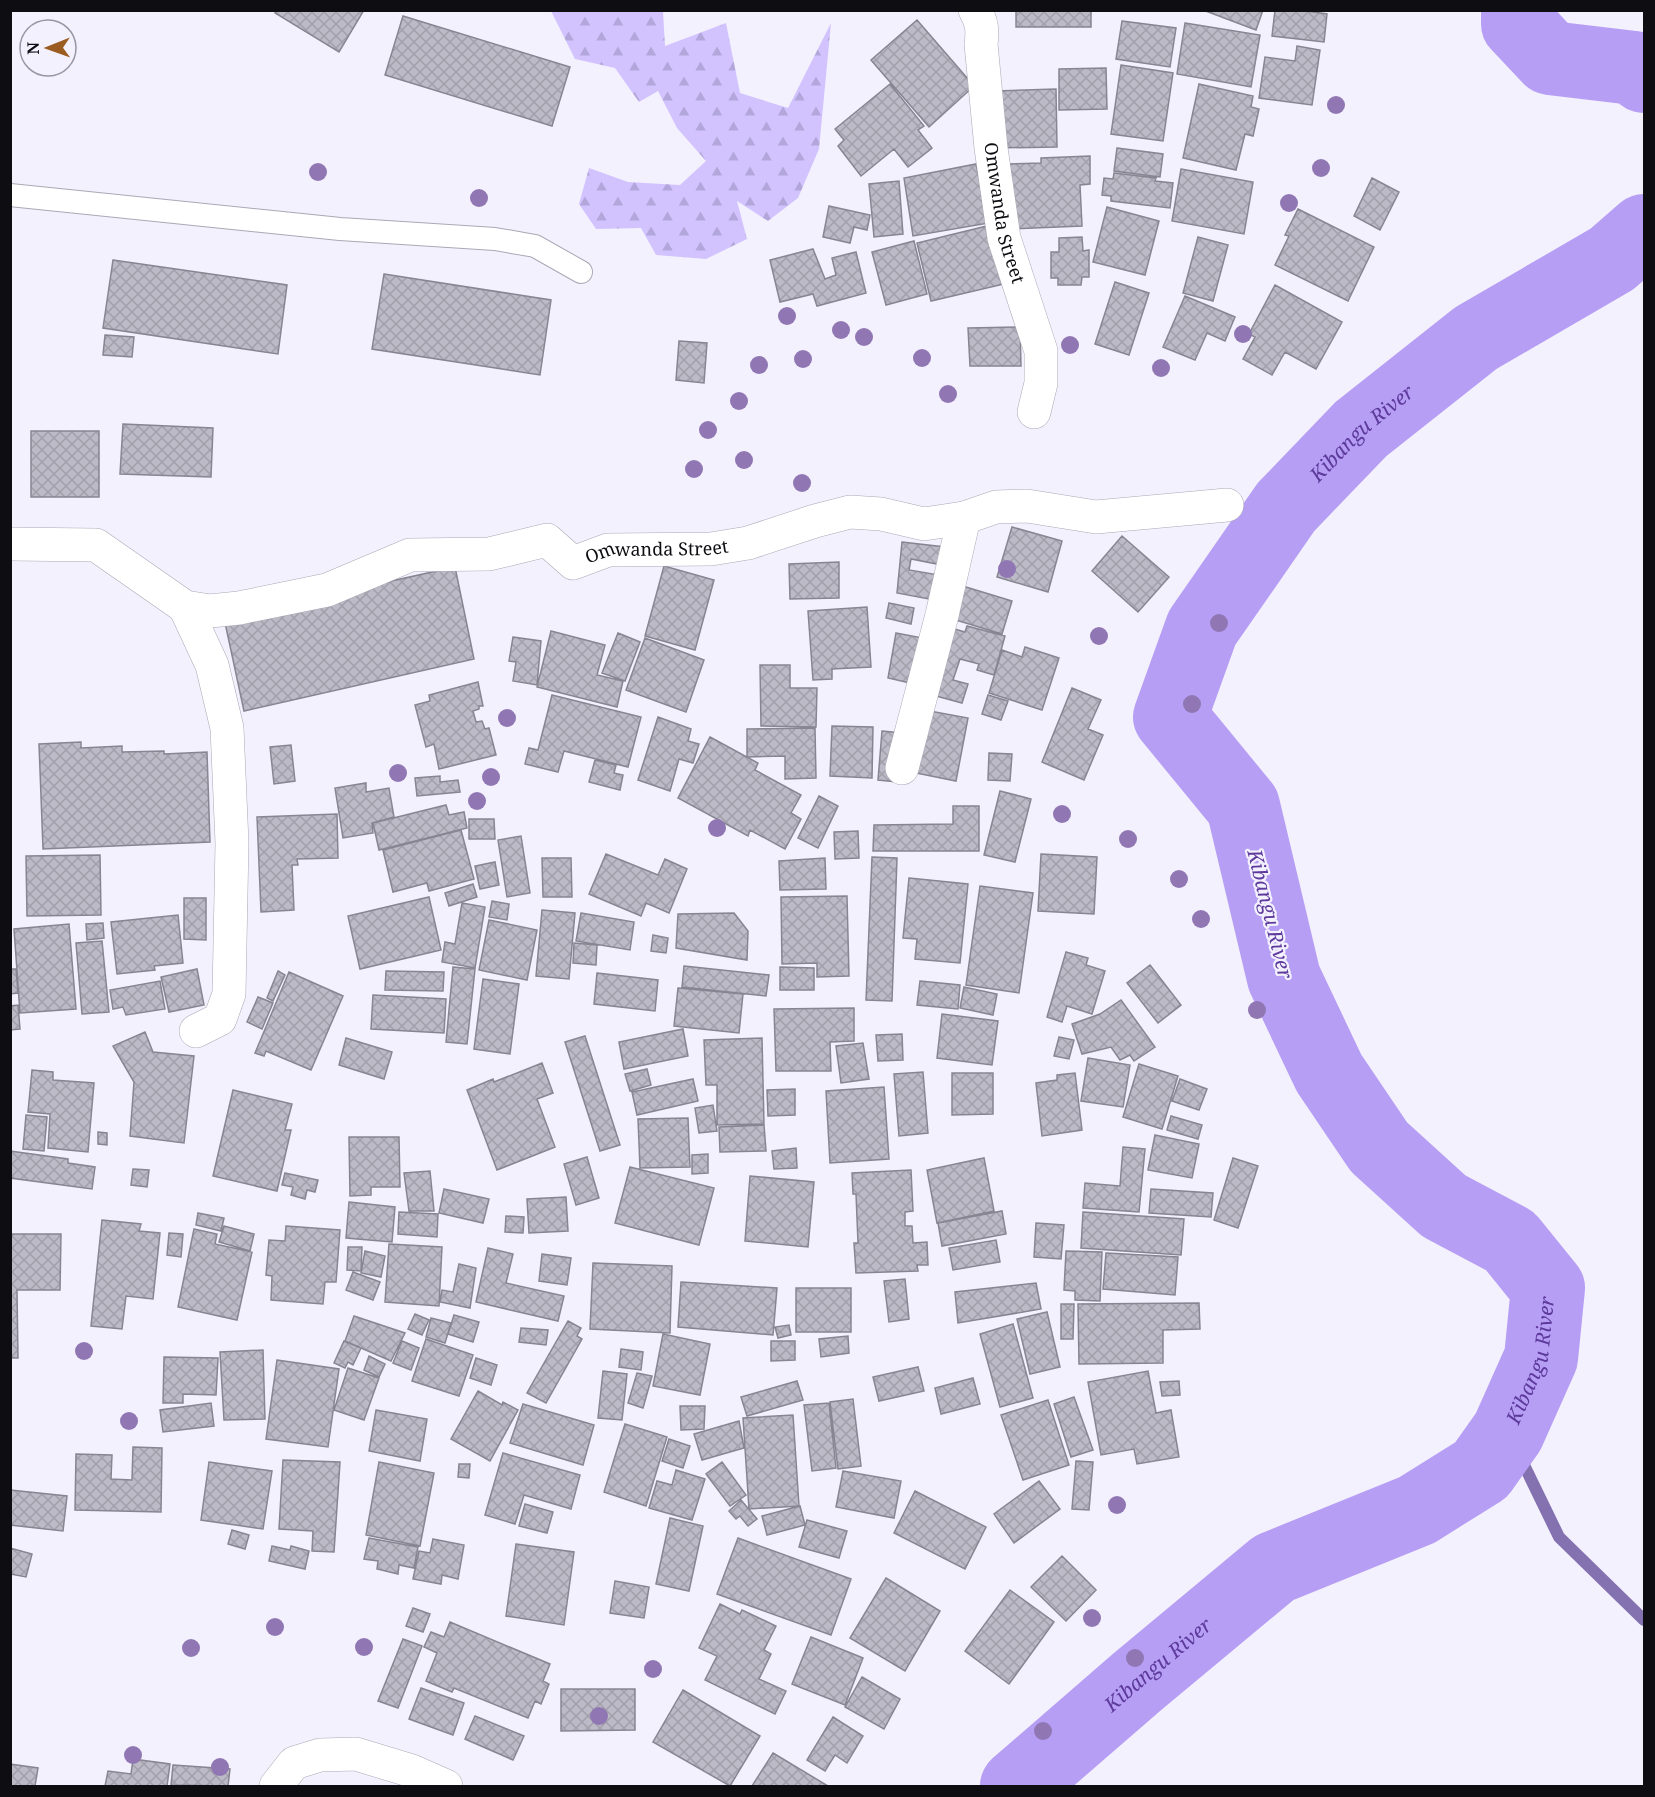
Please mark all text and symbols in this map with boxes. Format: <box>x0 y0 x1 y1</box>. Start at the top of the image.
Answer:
north arrow <box>18 18 78 78</box>
text: N <box>22 41 44 55</box>
street label: Omwanda Street <box>979 140 1031 286</box>
water label: Kibangu River <box>1303 378 1420 488</box>
street label: Omwanda Street <box>581 533 730 568</box>
water label: Kibangu River <box>1241 845 1300 982</box>
water label: Kibangu River <box>1499 1294 1560 1429</box>
water label: Kibangu River <box>1098 1611 1218 1718</box>

